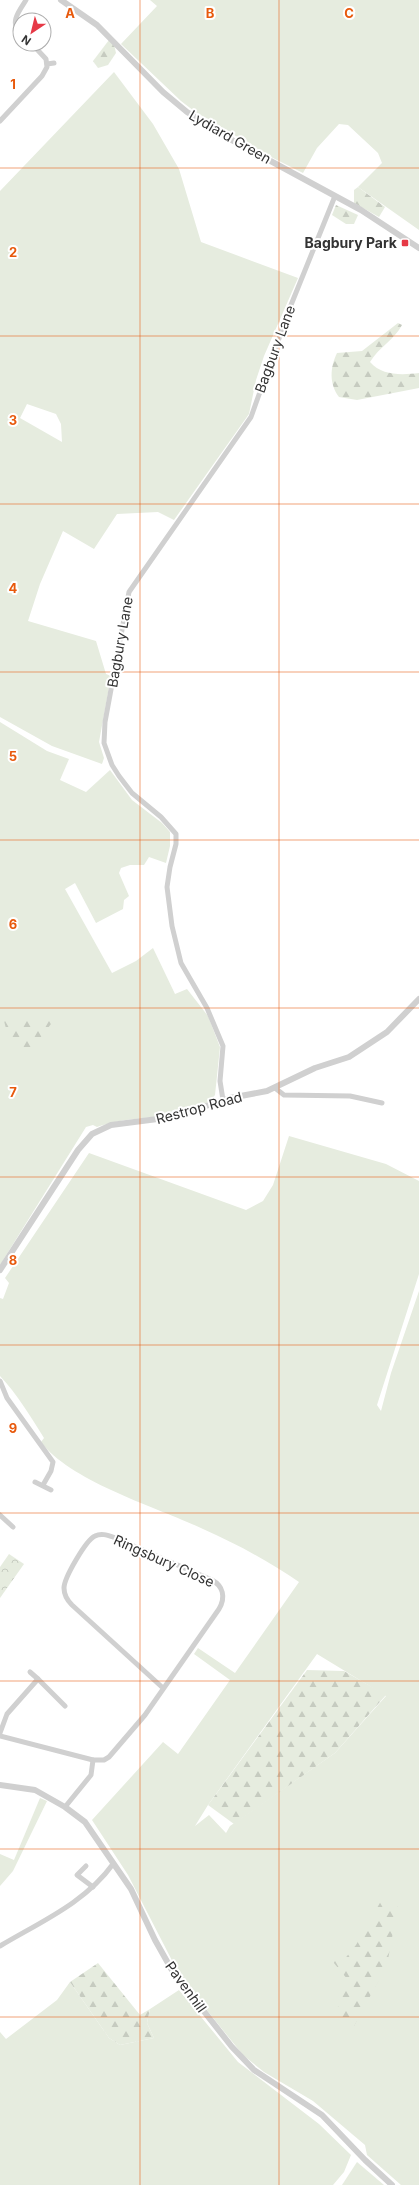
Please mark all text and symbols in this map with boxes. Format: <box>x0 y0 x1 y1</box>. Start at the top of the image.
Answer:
text: A <box>65 5 75 21</box>
text: B <box>206 5 215 21</box>
text: C <box>344 5 354 21</box>
north arrow <box>12 12 52 52</box>
text: N <box>19 32 34 48</box>
text: 1 <box>10 76 16 92</box>
street label: Lydiard Green <box>186 106 274 167</box>
place label: Bagbury Park <box>304 234 398 251</box>
marker: Bagbury Park <box>400 238 410 248</box>
text: 2 <box>9 244 17 260</box>
street label: Bagbury Lane <box>251 303 298 395</box>
text: 3 <box>9 412 17 428</box>
text: 4 <box>9 580 18 596</box>
street label: Bagbury Lane <box>103 595 136 689</box>
text: 5 <box>9 748 17 764</box>
text: 6 <box>9 916 17 932</box>
text: 7 <box>9 1084 17 1100</box>
street label: Restrop Road <box>154 1088 244 1127</box>
text: 8 <box>9 1252 17 1268</box>
text: 9 <box>9 1420 17 1436</box>
street label: Ringsbury Close <box>111 1531 217 1590</box>
street label: Pavenhill <box>162 1958 211 2016</box>

